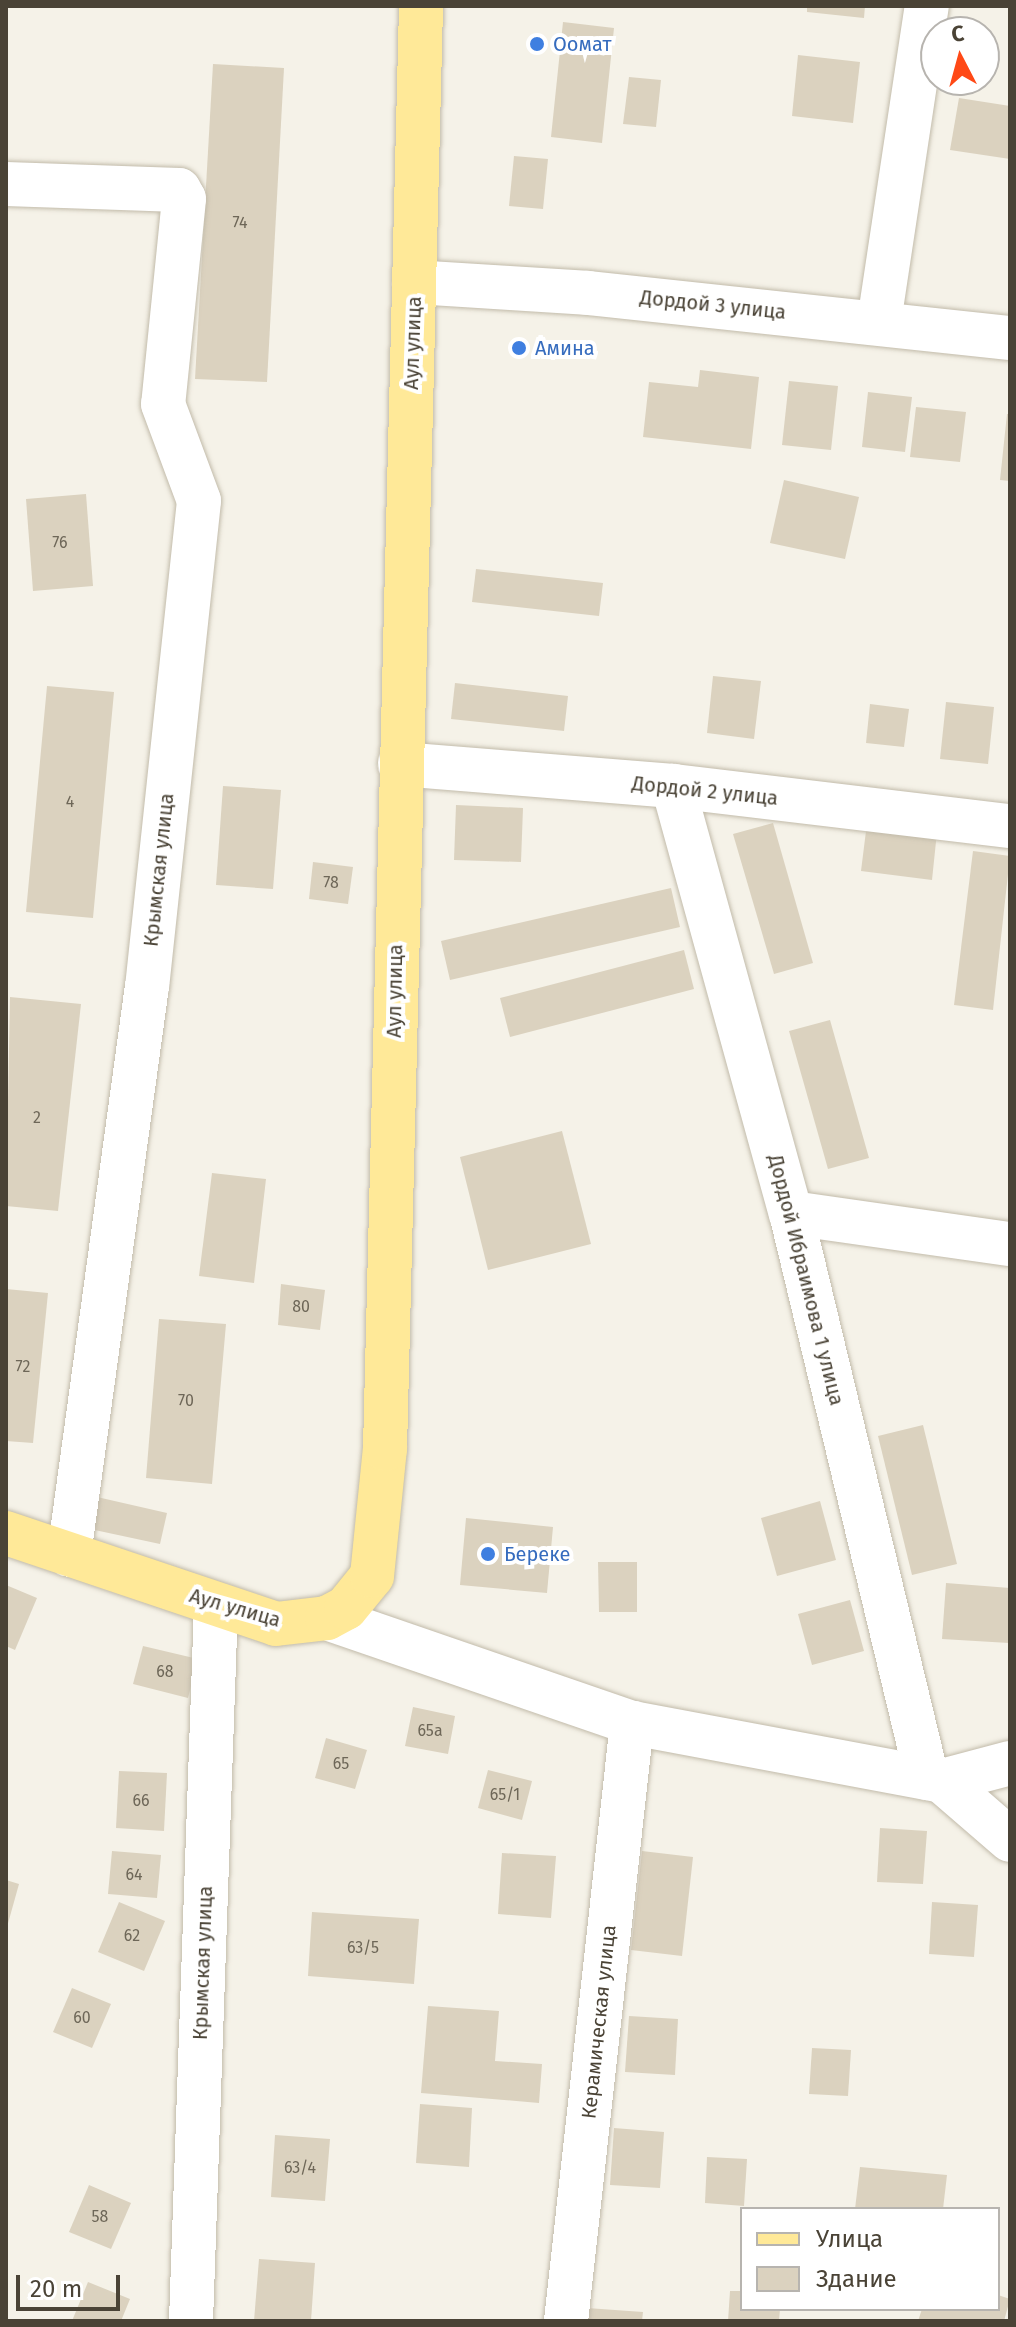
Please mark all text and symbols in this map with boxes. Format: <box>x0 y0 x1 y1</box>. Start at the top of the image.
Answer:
north arrow <box>920 16 1000 96</box>
text: С <box>950 20 965 48</box>
place label: Оомат <box>553 32 611 56</box>
marker: Оомат <box>528 35 546 53</box>
house number: 74 <box>233 213 247 233</box>
street label: Дордой 3 улица <box>639 285 787 325</box>
street label: Аул улица <box>399 296 427 390</box>
place label: Амина <box>535 336 595 360</box>
marker: Амина <box>510 339 528 357</box>
house number: 76 <box>52 533 68 553</box>
street label: Дордой 2 улица <box>631 771 779 811</box>
house number: 4 <box>66 792 74 812</box>
street label: Крымская улица <box>139 792 179 948</box>
house number: 78 <box>323 873 339 893</box>
street label: Аул улица <box>382 944 408 1038</box>
house number: 2 <box>33 1108 41 1128</box>
street label: Дордой Ибраимова 1 улица <box>763 1152 849 1408</box>
house number: 80 <box>292 1297 310 1317</box>
house number: 72 <box>16 1357 30 1377</box>
house number: 70 <box>178 1391 194 1411</box>
place label: Береке <box>504 1542 570 1566</box>
marker: Береке <box>479 1545 497 1563</box>
street label: Аул улица <box>187 1584 283 1632</box>
house number: 68 <box>156 1662 174 1682</box>
house number: 65а <box>417 1721 443 1741</box>
house number: 65 <box>333 1754 349 1774</box>
house number: 65/1 <box>490 1785 520 1805</box>
house number: 66 <box>132 1791 150 1811</box>
house number: 64 <box>125 1865 143 1885</box>
street label: Крымская улица <box>188 1885 218 2041</box>
street label: Керамическая улица <box>577 1924 621 2120</box>
house number: 62 <box>124 1926 140 1946</box>
house number: 63/5 <box>347 1938 379 1958</box>
house number: 60 <box>73 2008 91 2028</box>
house number: 63/4 <box>284 2158 316 2178</box>
house number: 58 <box>92 2207 108 2227</box>
legend <box>740 2207 1000 2311</box>
text: Улица <box>816 2225 883 2253</box>
scale bar <box>20 2259 124 2309</box>
text: Здание <box>816 2265 897 2293</box>
text: 20 m <box>30 2275 82 2303</box>

